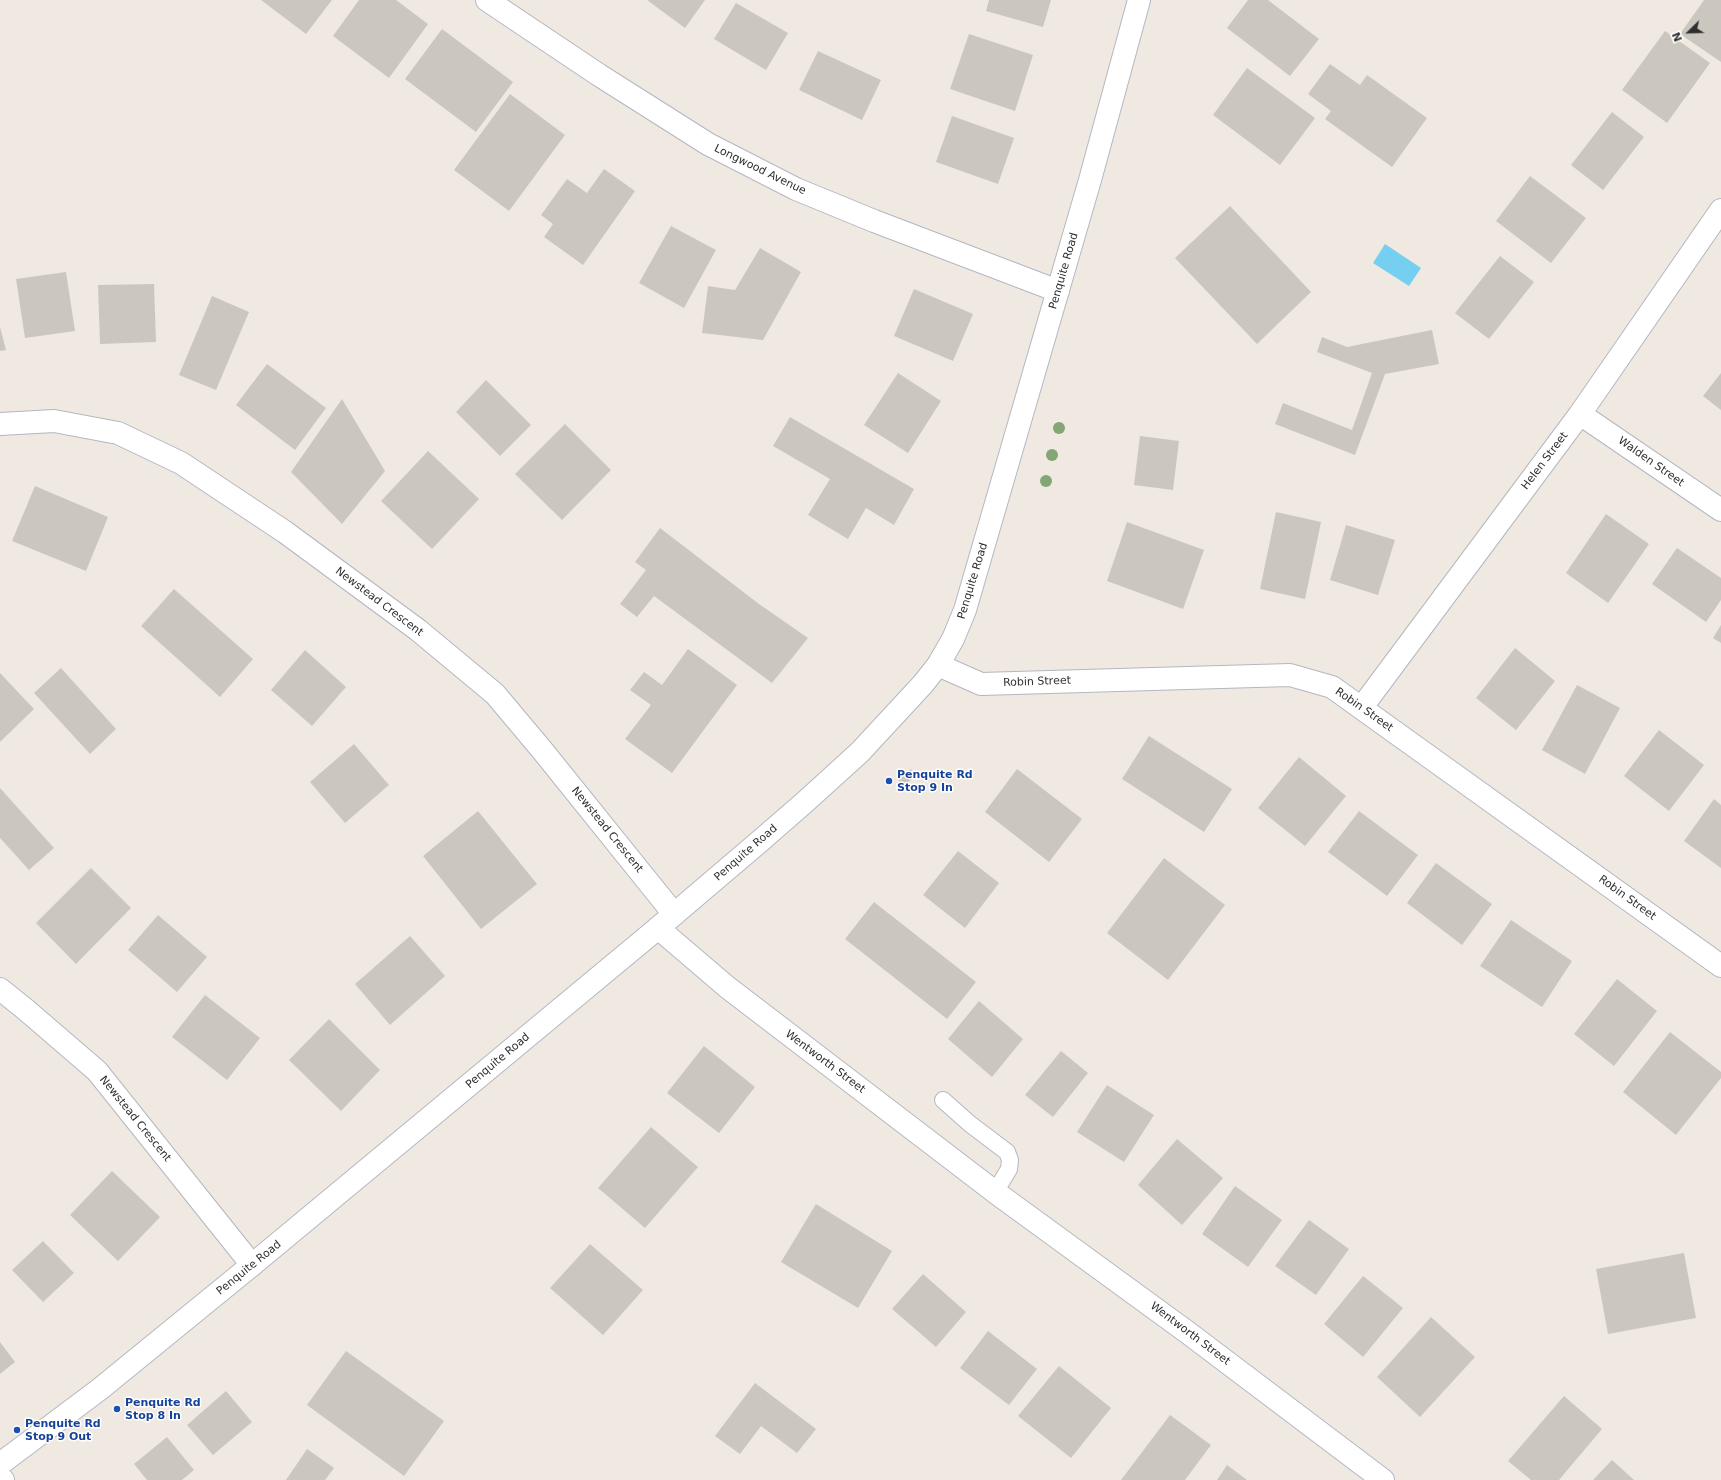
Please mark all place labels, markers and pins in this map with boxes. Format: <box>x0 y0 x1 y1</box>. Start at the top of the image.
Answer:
place label: Penquite Rd Stop 9 In <box>897 768 973 794</box>
marker: Penquite Rd Stop 9 In <box>884 776 894 786</box>
place label: Penquite Rd Stop 8 In <box>125 1396 201 1422</box>
marker: Penquite Rd Stop 8 In <box>112 1404 122 1414</box>
place label: Penquite Rd Stop 9 Out <box>25 1417 101 1443</box>
marker: Penquite Rd Stop 9 Out <box>12 1425 22 1435</box>

